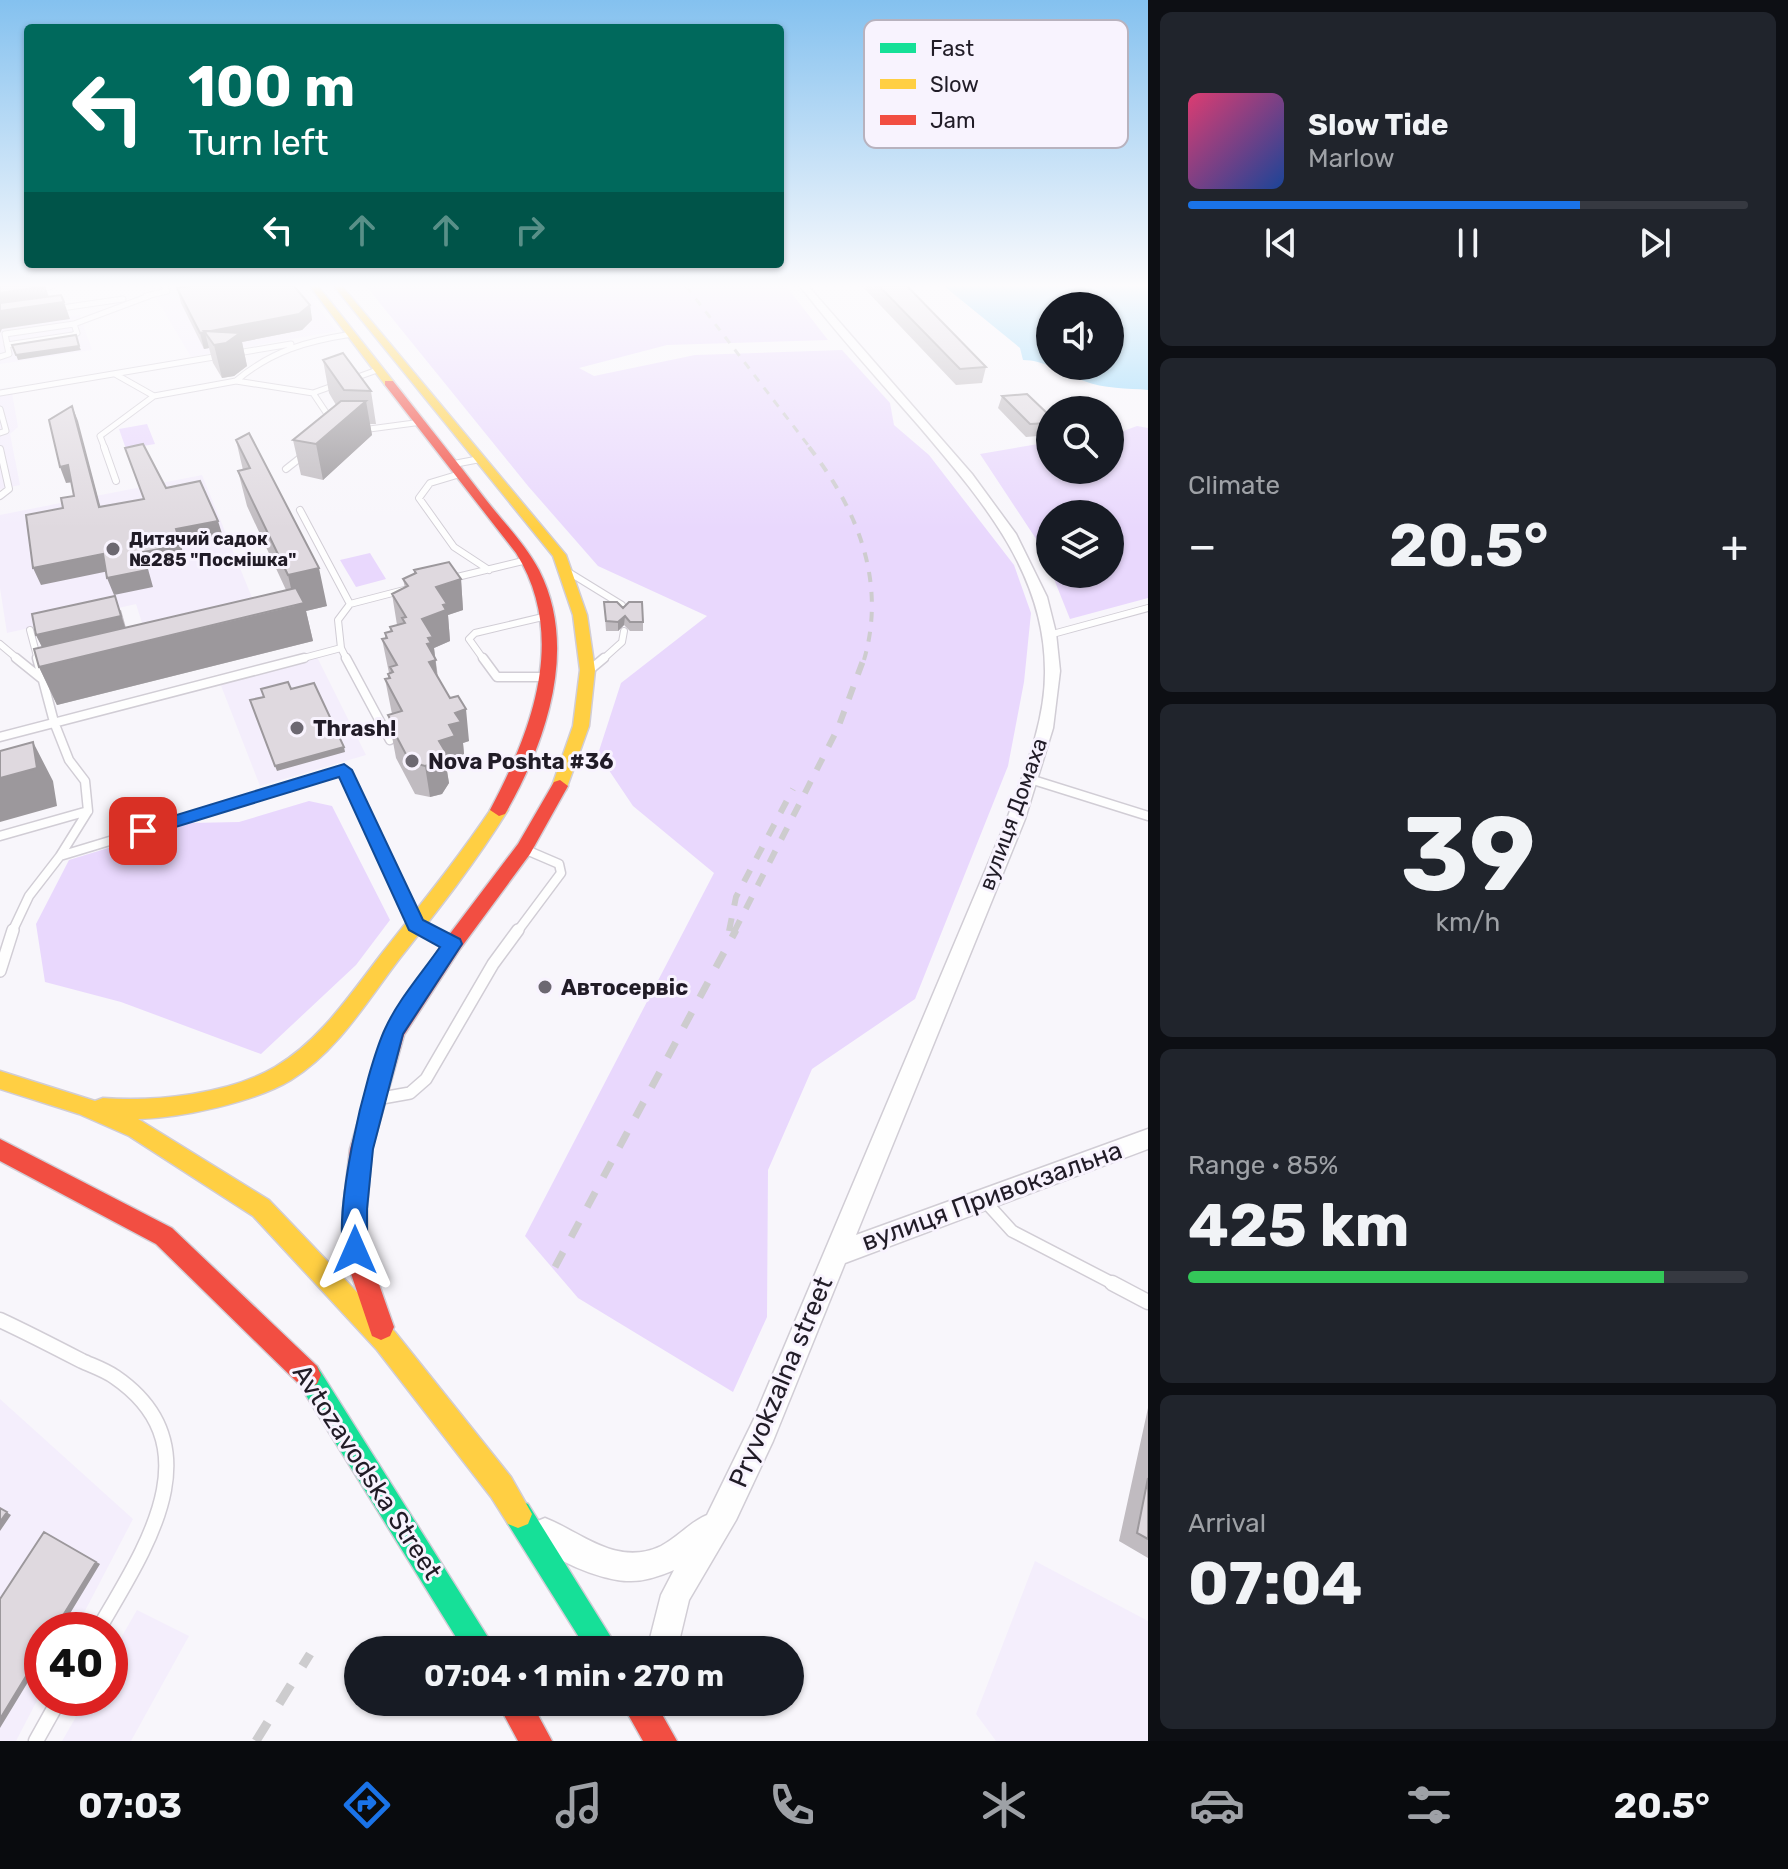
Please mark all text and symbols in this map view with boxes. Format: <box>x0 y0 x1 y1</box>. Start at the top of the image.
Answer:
legend <box>864 20 1128 148</box>
text: Fast <box>930 35 975 62</box>
text: 100 m <box>188 54 355 120</box>
icon: left <box>56 56 160 160</box>
text: Slow <box>930 71 979 98</box>
text: Jam <box>930 107 976 134</box>
text: Slow Tide <box>1308 107 1448 143</box>
text: Turn left <box>188 121 329 164</box>
text: Marlow <box>1308 143 1395 174</box>
icon: left <box>256 208 300 252</box>
icon: ahead <box>340 208 384 252</box>
icon: ahead <box>424 208 468 252</box>
icon: right <box>508 208 552 252</box>
icon: previous <box>1259 221 1303 265</box>
icon: pause <box>1446 221 1490 265</box>
icon: next <box>1633 221 1677 265</box>
map controls <box>1036 292 1124 588</box>
button: sound <box>1036 292 1124 380</box>
button: search <box>1036 396 1124 484</box>
text: Climate <box>1188 470 1280 501</box>
button: layers <box>1036 500 1124 588</box>
text: 20.5° <box>1389 510 1549 581</box>
text: − <box>1188 520 1217 572</box>
text: + <box>1721 520 1748 572</box>
place label: Дитячий садок №285 "Посмішка" <box>129 528 296 571</box>
marker: Дитячий садок №285 "Посмішка" <box>104 540 122 558</box>
place label: Thrash! <box>313 715 396 742</box>
marker: Thrash! <box>288 719 306 737</box>
street label: вулиця Домаха <box>973 734 1053 894</box>
place label: Nova Poshta #36 <box>428 748 613 775</box>
marker: Nova Poshta #36 <box>403 752 421 770</box>
text: 39 <box>1400 793 1536 916</box>
pin <box>109 797 177 865</box>
icon: arrive <box>121 809 165 853</box>
text: km/h <box>1436 907 1500 938</box>
place label: Автосервіс <box>561 974 688 1001</box>
marker: Автосервіс <box>536 978 554 996</box>
street label: вулиця Привокзальна <box>858 1134 1126 1258</box>
text: Range · 85% <box>1188 1150 1338 1181</box>
text: 425 km <box>1188 1190 1410 1261</box>
position arrow <box>313 1208 397 1292</box>
street label: Pryvokzalna street <box>723 1272 839 1492</box>
street label: Avtozavodska Street <box>286 1359 448 1585</box>
text: Arrival <box>1188 1508 1266 1539</box>
text: 07:04 <box>1188 1548 1362 1619</box>
speed limit sign: 40 <box>24 1612 128 1716</box>
text: 07:04 · 1 min · 270 m <box>424 1658 724 1694</box>
icon: directions <box>339 1777 395 1833</box>
icon: music <box>551 1777 607 1833</box>
icon: phone <box>764 1777 820 1833</box>
icon: climate <box>976 1777 1032 1833</box>
icon: car <box>1189 1777 1245 1833</box>
icon: filters <box>1401 1777 1457 1833</box>
text: 07:03 <box>78 1784 182 1827</box>
text: 20.5° <box>1614 1784 1710 1827</box>

